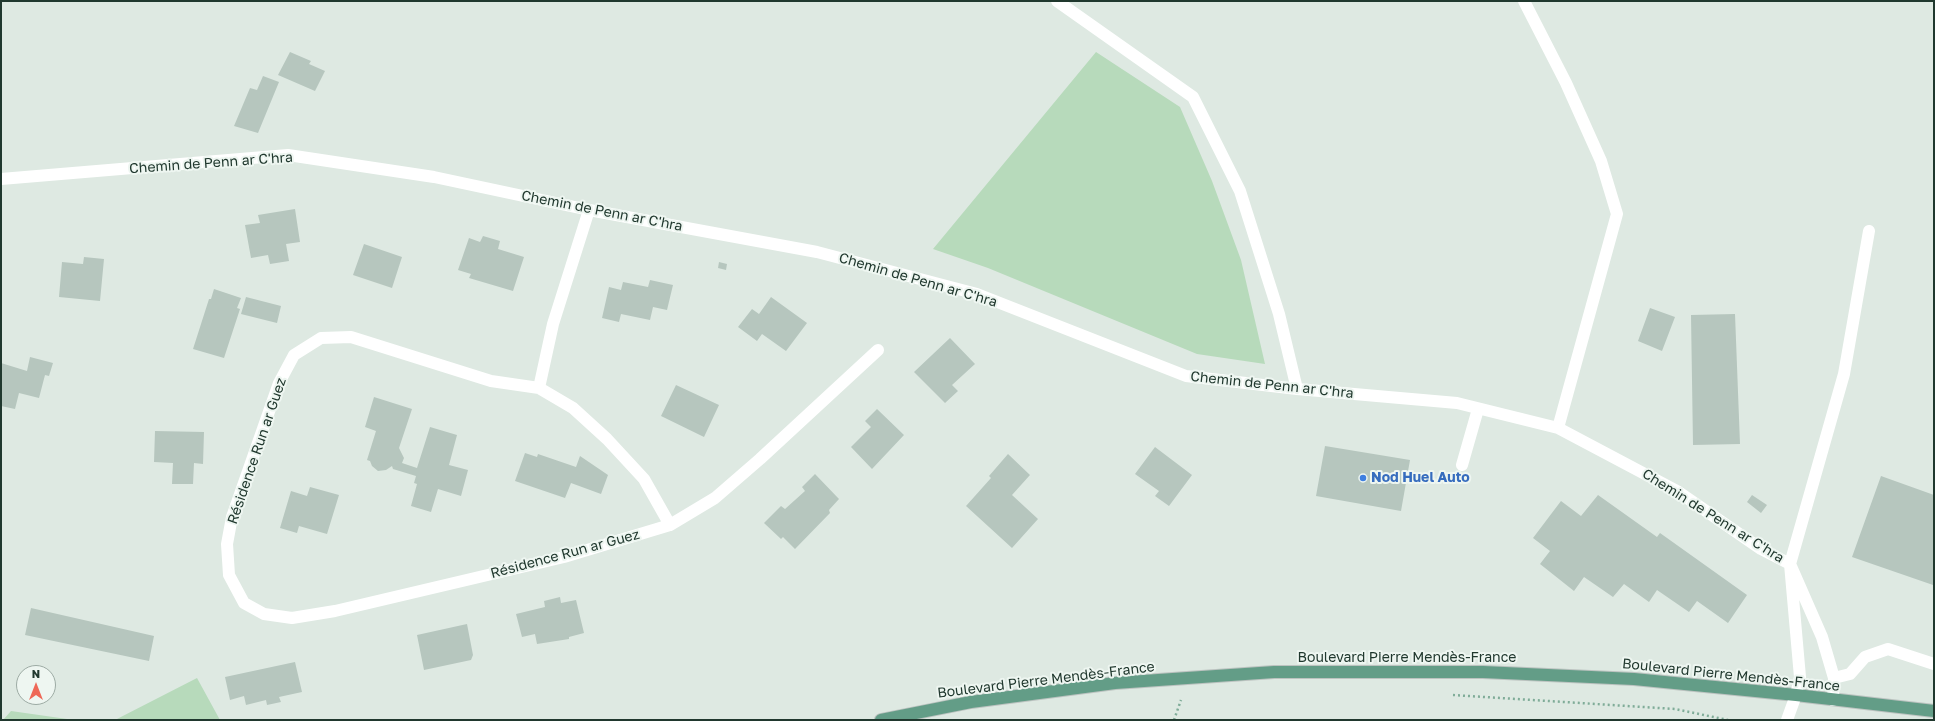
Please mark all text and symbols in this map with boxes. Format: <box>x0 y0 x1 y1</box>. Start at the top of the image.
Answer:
street label: Chemin de Penn ar C'hra <box>129 149 293 177</box>
street label: Chemin de Penn ar C'hra <box>520 187 684 235</box>
street label: Chemin de Penn ar C'hra <box>837 249 999 311</box>
street label: Chemin de Penn ar C'hra <box>1190 368 1354 402</box>
street label: Résidence Run ar Guez <box>224 376 290 526</box>
street label: Chemin de Penn ar C'hra <box>1639 465 1787 567</box>
place label: Nod Huel Auto <box>1371 470 1470 486</box>
marker: Nod Huel Auto <box>1358 473 1368 483</box>
street label: Résidence Run ar Guez <box>489 526 641 582</box>
street label: Boulevard Pierre Mendès-France <box>1298 650 1516 666</box>
street label: Boulevard Pierre Mendès-France <box>1621 655 1841 695</box>
street label: Boulevard Pierre Mendès-France <box>936 658 1156 702</box>
north arrow <box>16 665 56 705</box>
text: N <box>32 667 40 680</box>

